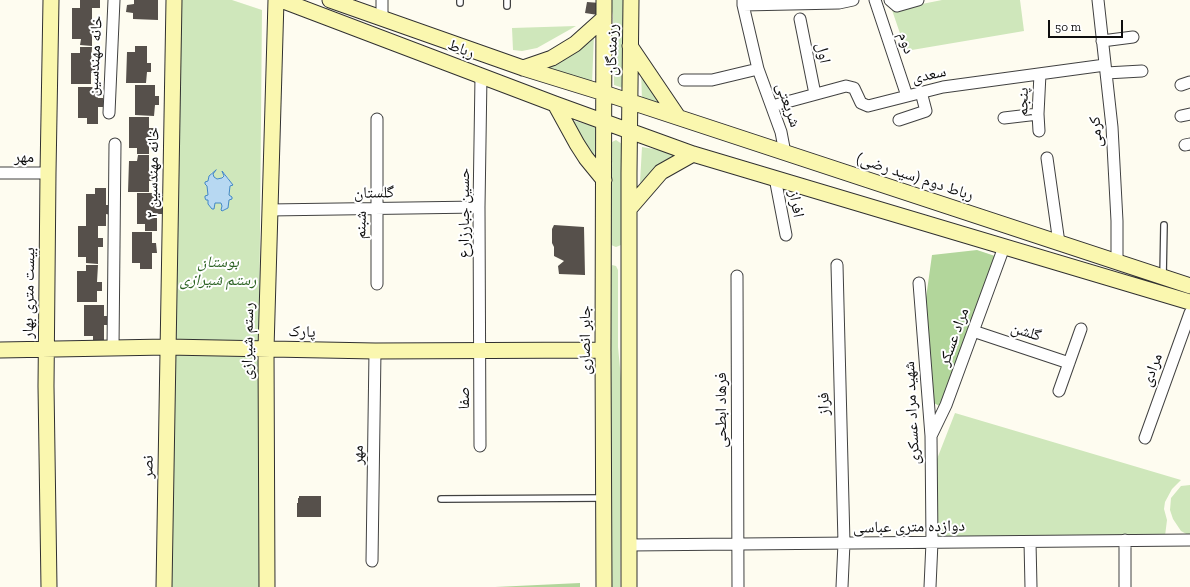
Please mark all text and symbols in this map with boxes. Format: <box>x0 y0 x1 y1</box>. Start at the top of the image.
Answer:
scale bar <box>1050 12 1125 38</box>
street label: خانه مهندسین <box>83 15 107 97</box>
text: 50 m <box>1055 20 1081 34</box>
street label: رزمندگان <box>602 24 622 76</box>
street label: دوم <box>893 30 919 56</box>
street label: رباط <box>445 35 477 63</box>
street label: اول <box>812 41 834 65</box>
street label: سعدی <box>910 62 948 88</box>
street label: شریعتی <box>771 80 805 130</box>
street label: پنجم <box>1013 87 1033 117</box>
street label: کرمی <box>1085 116 1107 148</box>
street label: خانه مهندسین ۲ <box>143 127 163 219</box>
street label: مهر <box>14 147 34 167</box>
street label: رباط دوم (سید رضی) <box>854 149 976 205</box>
street label: حسین جبارزارع <box>454 168 474 258</box>
street label: گلستان <box>354 183 394 203</box>
street label: افراز <box>784 189 808 219</box>
street label: شبنم <box>351 211 371 239</box>
street label: بیست متری بهار <box>19 247 39 339</box>
park label: بوستان رستم شیرازی <box>179 252 257 290</box>
street label: رستم شیرازی <box>238 302 258 380</box>
street label: جابر انصاری <box>575 305 595 375</box>
street label: مراد عسکر <box>935 305 973 369</box>
street label: گلشن <box>1009 318 1043 346</box>
street label: پارک <box>288 322 316 342</box>
street label: مرادی <box>1137 351 1167 389</box>
street label: شهید مراد عسکری <box>900 361 924 465</box>
street label: فرهاد ابطحی <box>711 372 731 448</box>
street label: صفا <box>454 387 474 409</box>
street label: فراز <box>814 392 834 416</box>
street label: مهر <box>348 445 368 465</box>
street label: نصر <box>138 455 158 479</box>
street label: دوازده متری عباسی <box>853 516 965 538</box>

